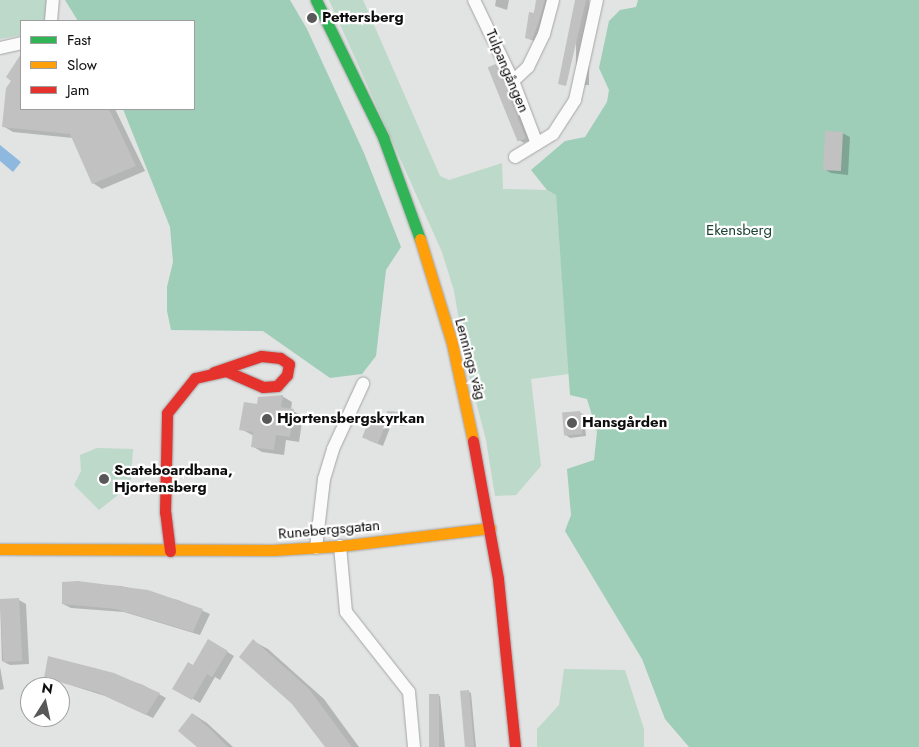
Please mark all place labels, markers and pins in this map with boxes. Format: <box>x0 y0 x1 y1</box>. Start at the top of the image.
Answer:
place label: Pettersberg <box>322 9 404 27</box>
marker: Pettersberg <box>306 12 318 24</box>
place label: Hjortensbergskyrkan <box>277 410 425 428</box>
marker: Hjortensbergskyrkan <box>261 413 273 425</box>
place label: Hansgården <box>582 414 667 432</box>
marker: Hansgården <box>566 417 578 429</box>
place label: Scateboardbana, Hjortensberg <box>114 461 233 496</box>
marker: Scateboardbana, Hjortensberg <box>98 473 110 485</box>

